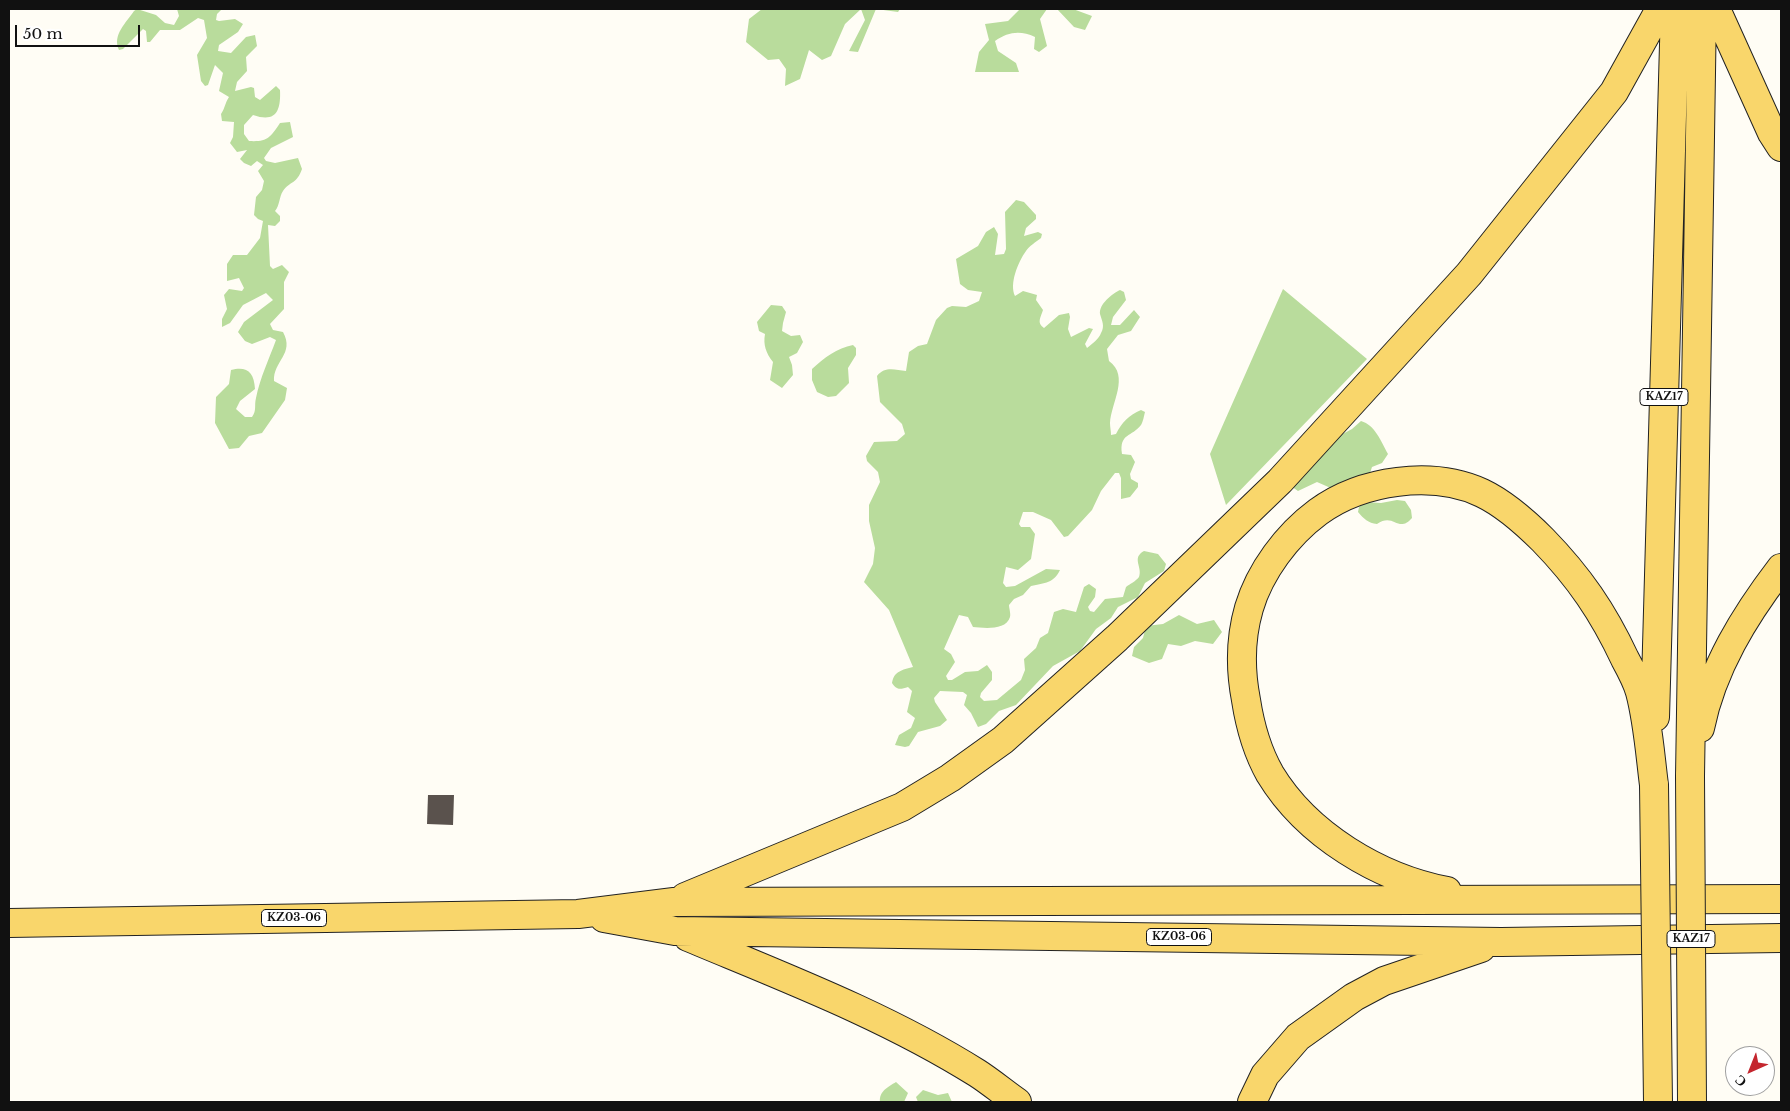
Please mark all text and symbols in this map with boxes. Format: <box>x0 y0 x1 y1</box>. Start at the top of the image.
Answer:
scale bar <box>18 15 142 47</box>
text: 50 m <box>23 24 63 43</box>
road number: KAZ17 <box>1640 388 1688 406</box>
road number: KZ03-06 <box>262 910 326 926</box>
road number: KZ03-06 <box>1146 929 1212 946</box>
road number: KAZ17 <box>1667 931 1715 948</box>
north arrow <box>1725 1046 1775 1096</box>
text: С <box>1730 1071 1750 1091</box>

